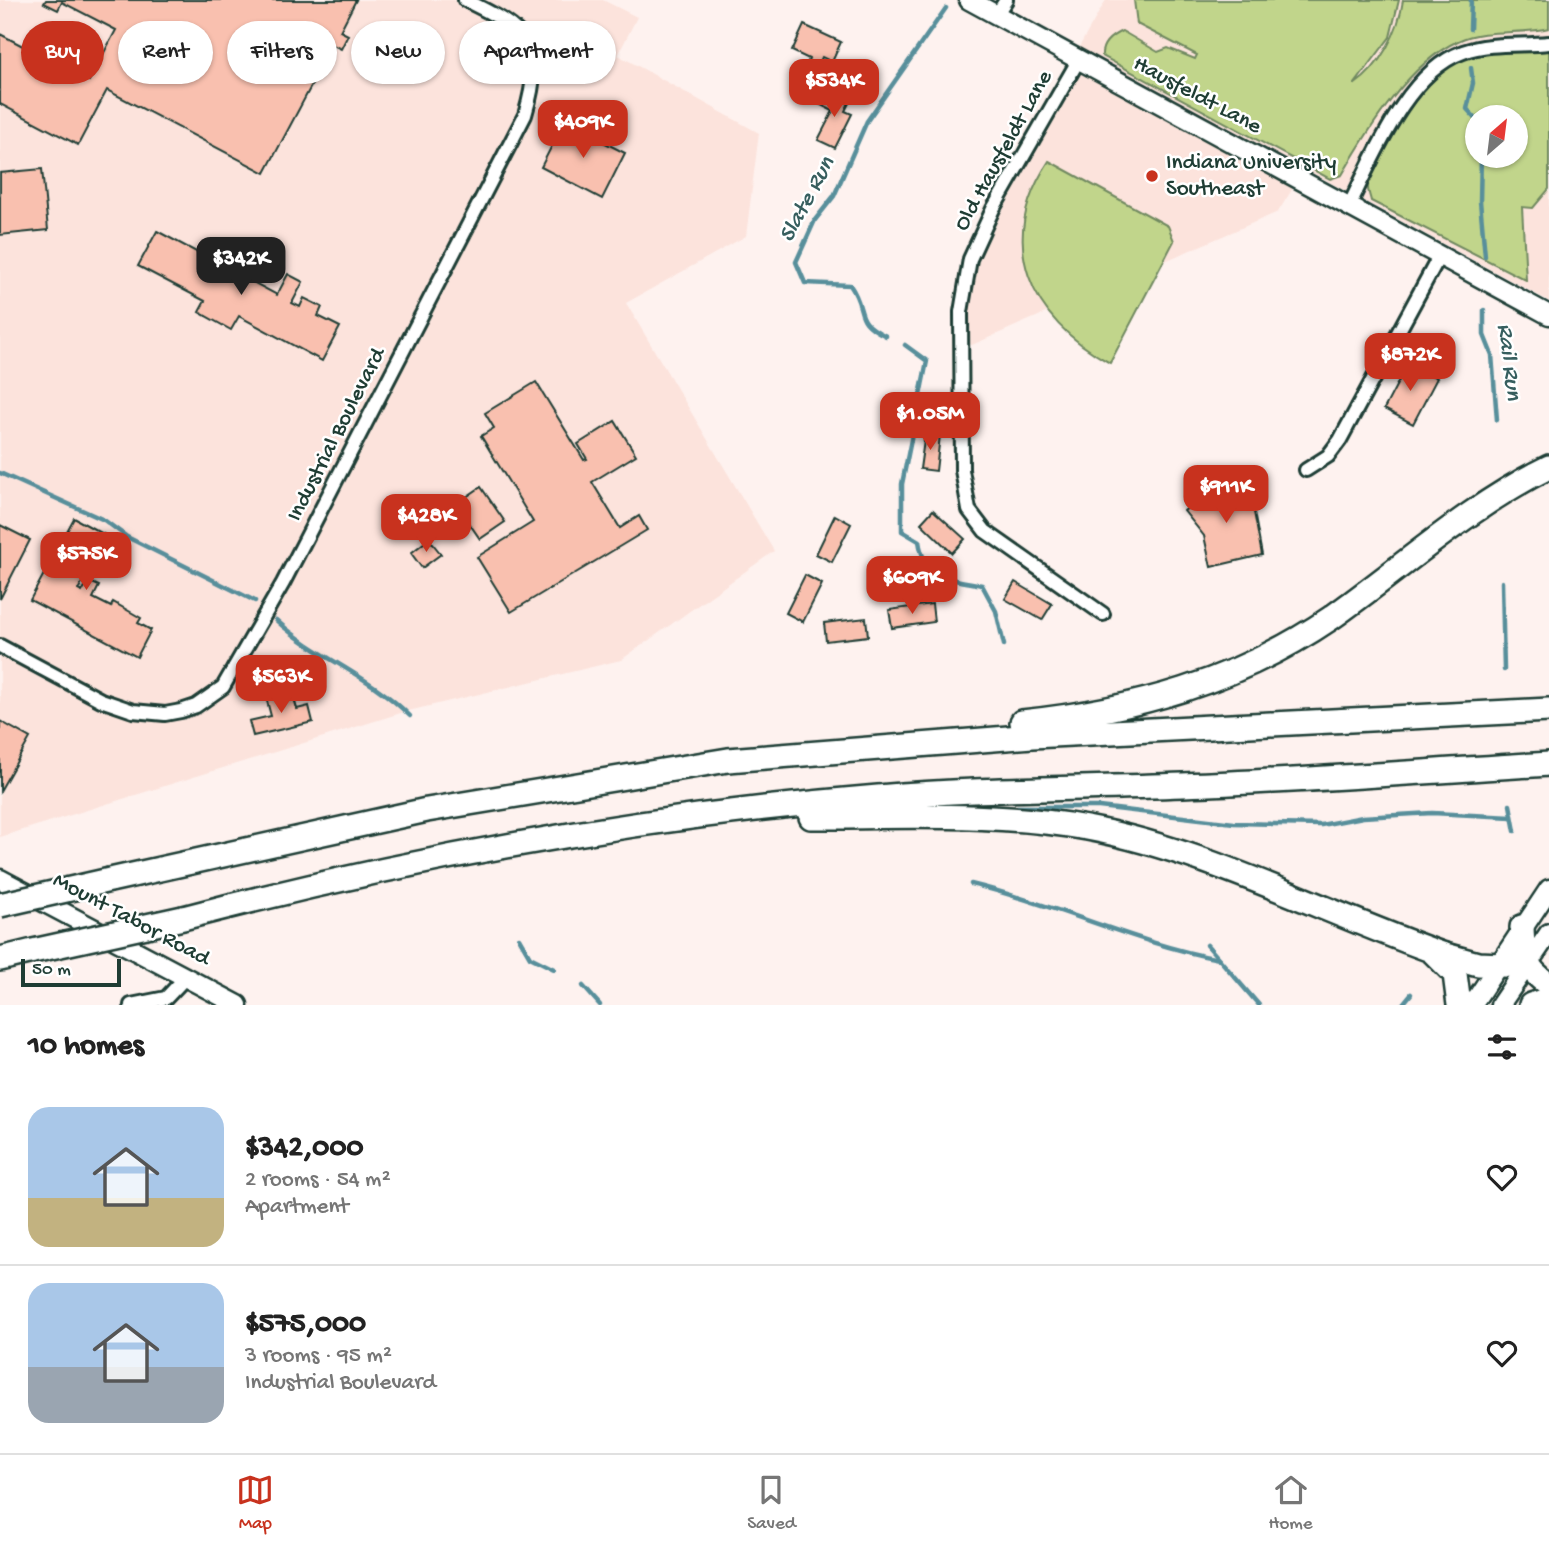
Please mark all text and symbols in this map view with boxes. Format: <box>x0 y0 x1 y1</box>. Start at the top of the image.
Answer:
chip: Buy <box>21 21 104 84</box>
chip: Rent <box>118 21 213 84</box>
chip: Filters <box>227 21 337 84</box>
chip: New <box>351 21 445 84</box>
chip: Apartment <box>459 21 616 84</box>
street label: Hausfeldt Lane <box>1128 51 1267 142</box>
pin: $534K <box>785 60 883 119</box>
street label: Old Hausfeldt Lane <box>949 65 1060 236</box>
text: $534K <box>805 68 863 95</box>
pin: $409K <box>534 100 632 160</box>
north arrow <box>1465 105 1528 168</box>
map controls <box>1465 105 1528 168</box>
text: $409K <box>554 109 612 136</box>
place label: Indiana University Southeast <box>1166 150 1336 203</box>
water label: Slate Run <box>773 152 843 248</box>
marker: Indiana University Southeast <box>1144 168 1160 184</box>
pin: $342K <box>192 238 290 297</box>
text: $342K <box>212 246 270 273</box>
water label: Rail Run <box>1489 322 1527 403</box>
pin: $872K <box>1361 334 1459 393</box>
street label: Industrial Boulevard <box>282 342 393 526</box>
text: $872K <box>1381 342 1439 369</box>
pin: $1.05M <box>873 392 987 452</box>
text: $1.05M <box>896 401 964 428</box>
pin: $911K <box>1177 466 1275 525</box>
text: $911K <box>1199 474 1253 501</box>
pin: $428K <box>377 494 475 554</box>
text: $428K <box>397 503 455 530</box>
pin: $575K <box>37 532 135 592</box>
text: $575K <box>56 541 116 568</box>
pin: $609K <box>863 556 961 616</box>
text: $609K <box>882 565 942 592</box>
pin: $563K <box>232 656 330 715</box>
text: $563K <box>252 664 310 691</box>
street label: Mount Tabor Road <box>48 867 215 973</box>
scale bar <box>21 956 121 988</box>
text: 50 m <box>32 959 71 982</box>
icon: filters <box>1483 1028 1521 1066</box>
text: 10 homes <box>28 1030 144 1065</box>
text: $342,000 <box>245 1132 363 1167</box>
icon: home <box>84 1135 168 1219</box>
icon: heart <box>1483 1158 1521 1196</box>
text: 2 rooms · 54 m² <box>245 1167 391 1194</box>
text: Apartment <box>245 1194 349 1221</box>
text: $575,000 <box>245 1308 366 1343</box>
icon: home <box>84 1311 168 1395</box>
icon: heart <box>1483 1334 1521 1372</box>
text: 3 rooms · 95 m² <box>245 1343 392 1370</box>
text: Industrial Boulevard <box>245 1370 436 1397</box>
tab: Map <box>236 1471 274 1536</box>
tab: Saved <box>747 1471 796 1536</box>
tab: Home <box>1269 1471 1313 1536</box>

